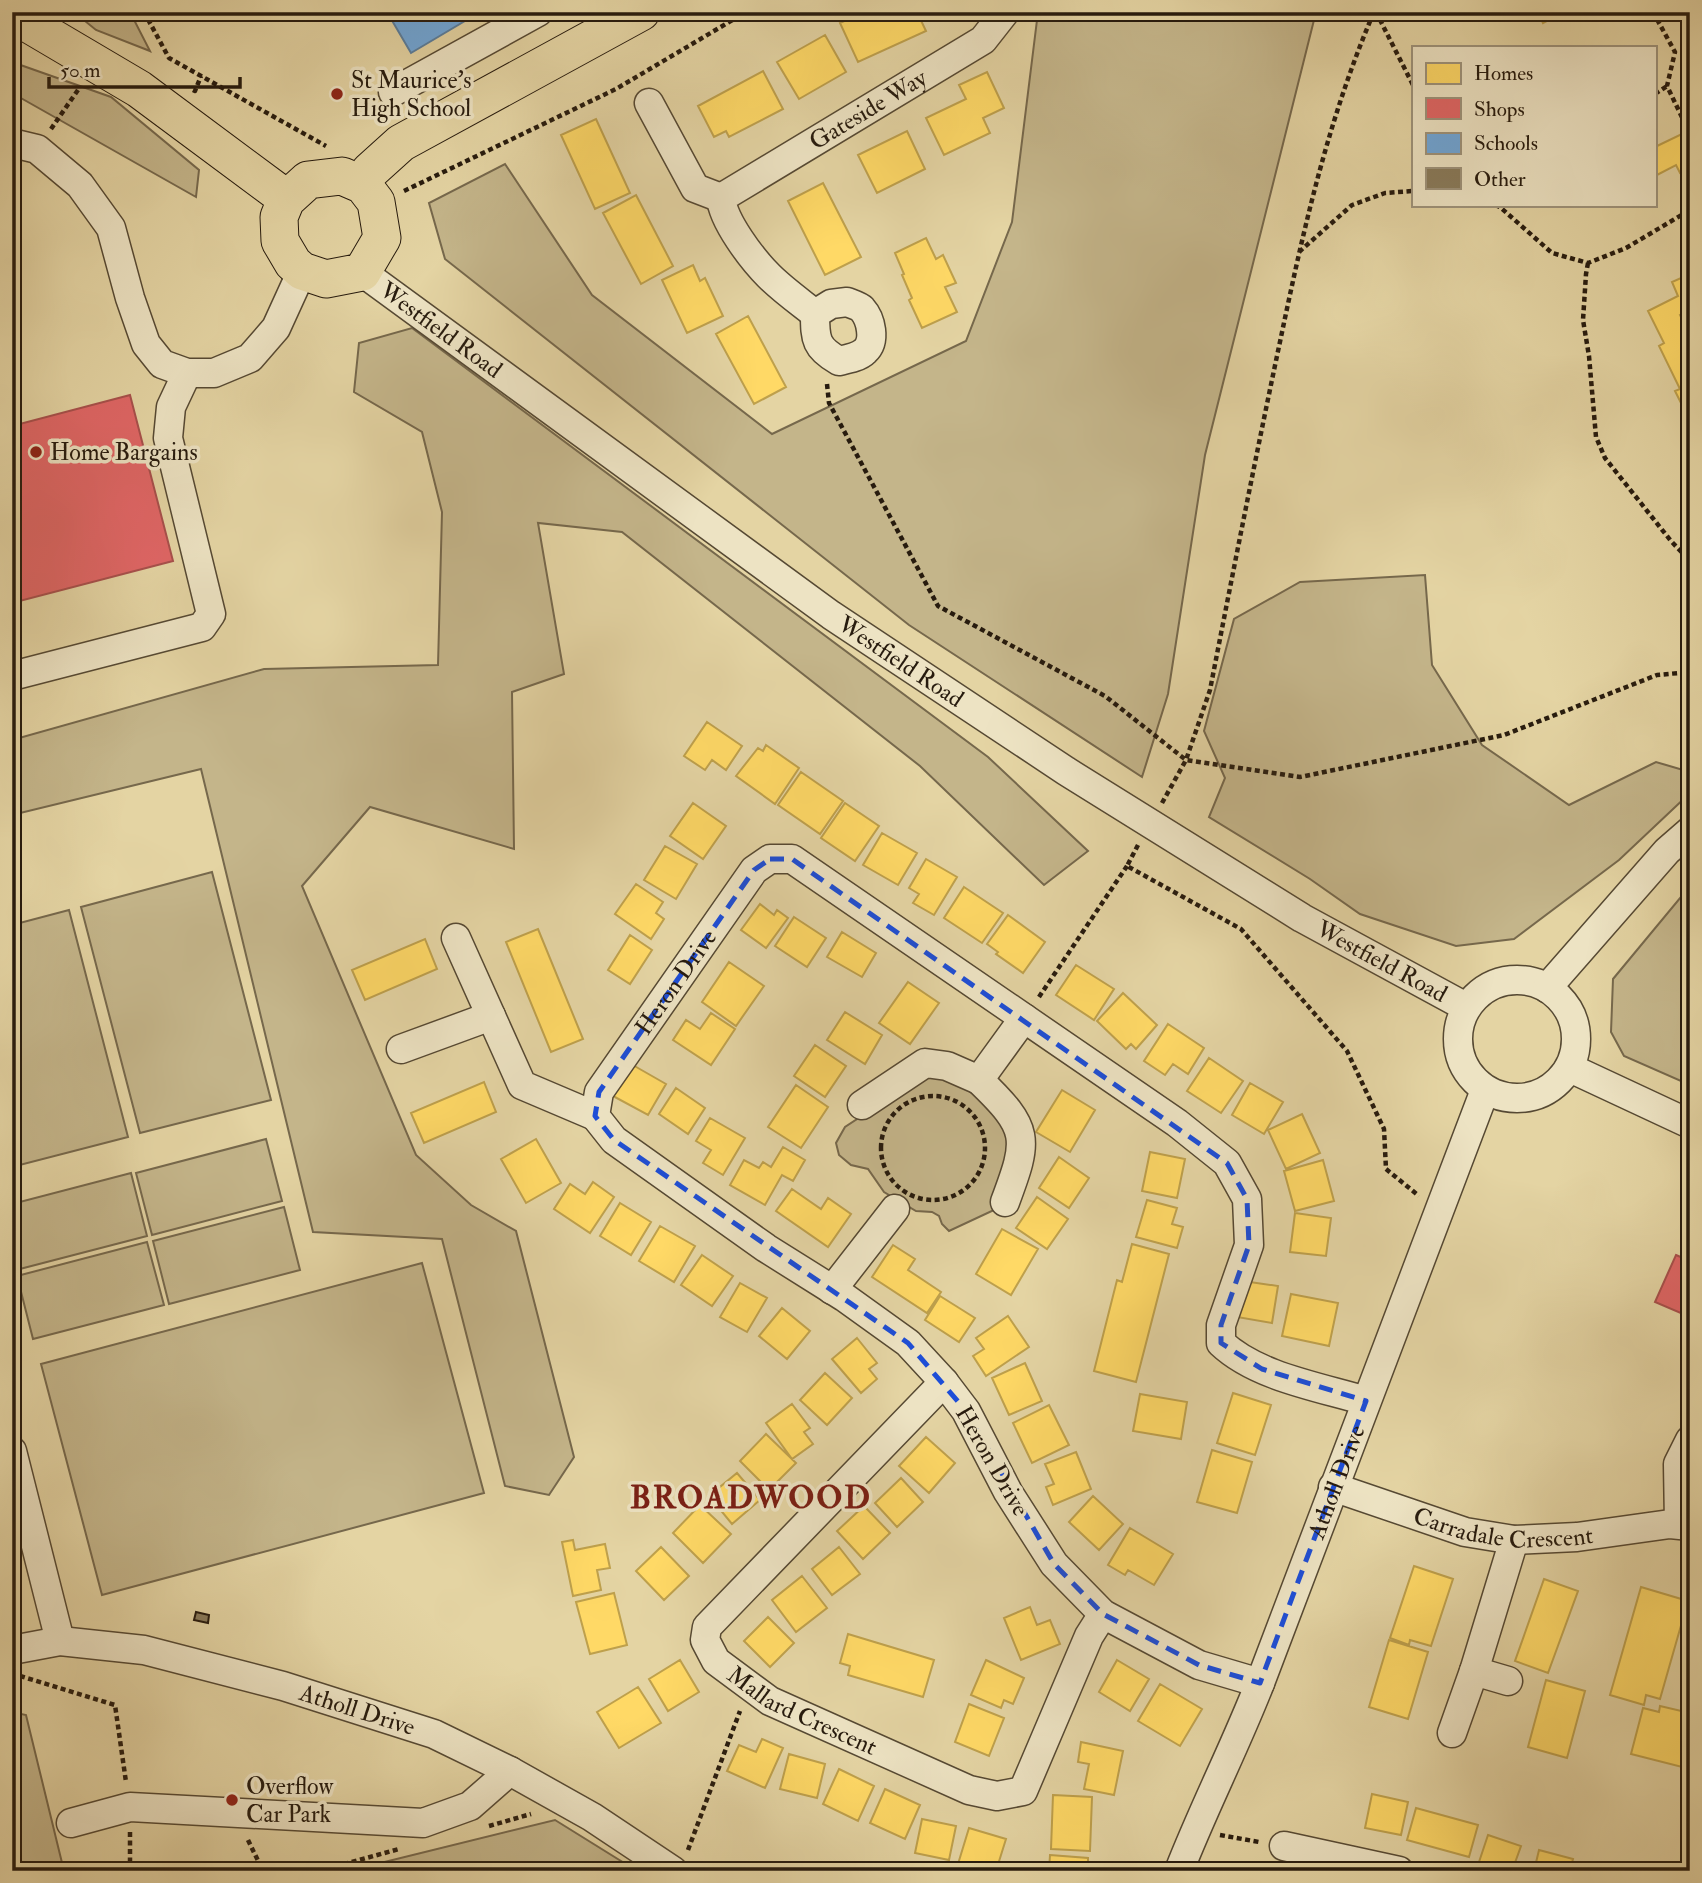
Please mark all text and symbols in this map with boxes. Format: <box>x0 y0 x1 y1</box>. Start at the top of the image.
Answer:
scale bar <box>49 46 240 90</box>
legend <box>1412 46 1656 206</box>
text: 50 m <box>60 57 101 84</box>
text: Homes <box>1474 60 1533 87</box>
street label: Gateside Way <box>803 62 933 157</box>
place label: St Maurice's High School <box>351 65 471 124</box>
marker: St Maurice's High School <box>329 86 345 102</box>
text: Shops <box>1474 96 1525 123</box>
text: Schools <box>1474 130 1538 157</box>
text: Other <box>1474 166 1526 193</box>
street label: Westfield Road <box>373 274 509 385</box>
place label: Home Bargains <box>50 437 198 468</box>
marker: Home Bargains <box>28 444 44 460</box>
street label: Westfield Road <box>831 608 970 714</box>
street label: Westfield Road <box>1310 913 1453 1010</box>
street label: Heron Drive <box>628 923 724 1041</box>
street label: Heron Drive <box>948 1400 1036 1522</box>
street label: Atholl Drive <box>1300 1420 1372 1544</box>
district label: BROADWOOD <box>630 1478 872 1518</box>
street label: Carradale Crescent <box>1409 1500 1595 1556</box>
street label: Mallard Crescent <box>721 1659 882 1762</box>
street label: Atholl Drive <box>295 1676 419 1743</box>
place label: Overflow Car Park <box>246 1771 335 1830</box>
marker: Overflow Car Park <box>224 1792 240 1808</box>

